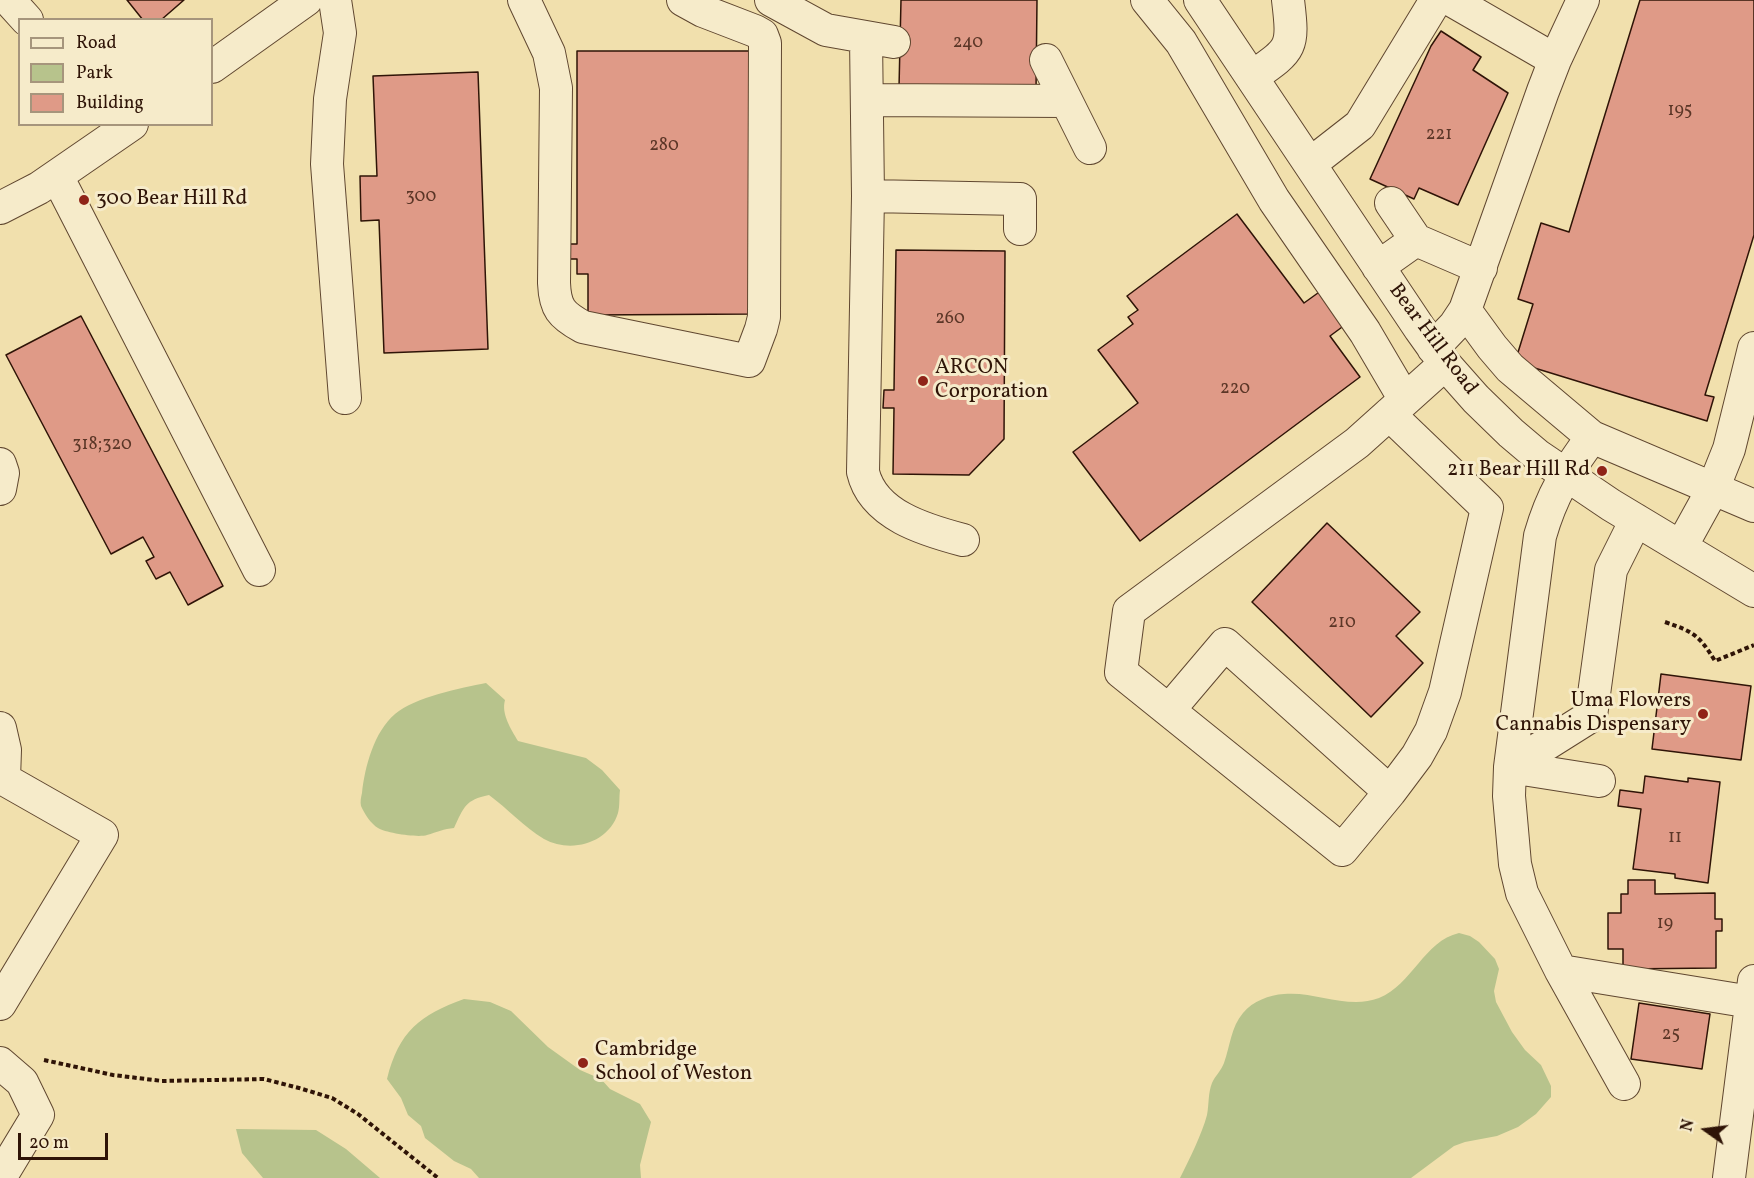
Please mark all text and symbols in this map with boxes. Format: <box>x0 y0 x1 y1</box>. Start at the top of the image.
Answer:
legend <box>18 18 213 126</box>
text: Road <box>76 31 117 56</box>
house number: 240 <box>953 33 983 55</box>
text: Park <box>76 61 113 86</box>
text: Building <box>76 91 144 116</box>
house number: 195 <box>1668 101 1692 123</box>
house number: 221 <box>1426 125 1452 147</box>
house number: 280 <box>649 136 679 158</box>
place label: 300 Bear Hill Rd <box>96 187 247 213</box>
house number: 300 <box>406 187 436 209</box>
marker: 300 Bear Hill Rd <box>77 193 91 207</box>
street label: Bear Hill Road <box>1382 279 1482 401</box>
house number: 260 <box>935 309 965 331</box>
place label: ARCON Corporation <box>935 356 1048 406</box>
marker: ARCON Corporation <box>916 374 930 388</box>
house number: 220 <box>1220 379 1250 401</box>
house number: 318;320 <box>72 435 132 457</box>
place label: 211 Bear Hill Rd <box>1447 458 1590 484</box>
marker: 211 Bear Hill Rd <box>1595 464 1609 478</box>
house number: 210 <box>1328 613 1356 635</box>
place label: Uma Flowers Cannabis Dispensary <box>1496 689 1691 739</box>
marker: Uma Flowers Cannabis Dispensary <box>1696 707 1710 721</box>
house number: 11 <box>1668 828 1682 850</box>
house number: 19 <box>1657 914 1673 936</box>
house number: 25 <box>1662 1025 1680 1047</box>
place label: Cambridge School of Weston <box>595 1038 752 1088</box>
marker: Cambridge School of Weston <box>576 1056 590 1070</box>
north arrow <box>1676 1100 1736 1160</box>
text: N <box>1676 1117 1701 1134</box>
scale bar <box>21 1121 111 1159</box>
text: 20 m <box>29 1131 69 1156</box>

